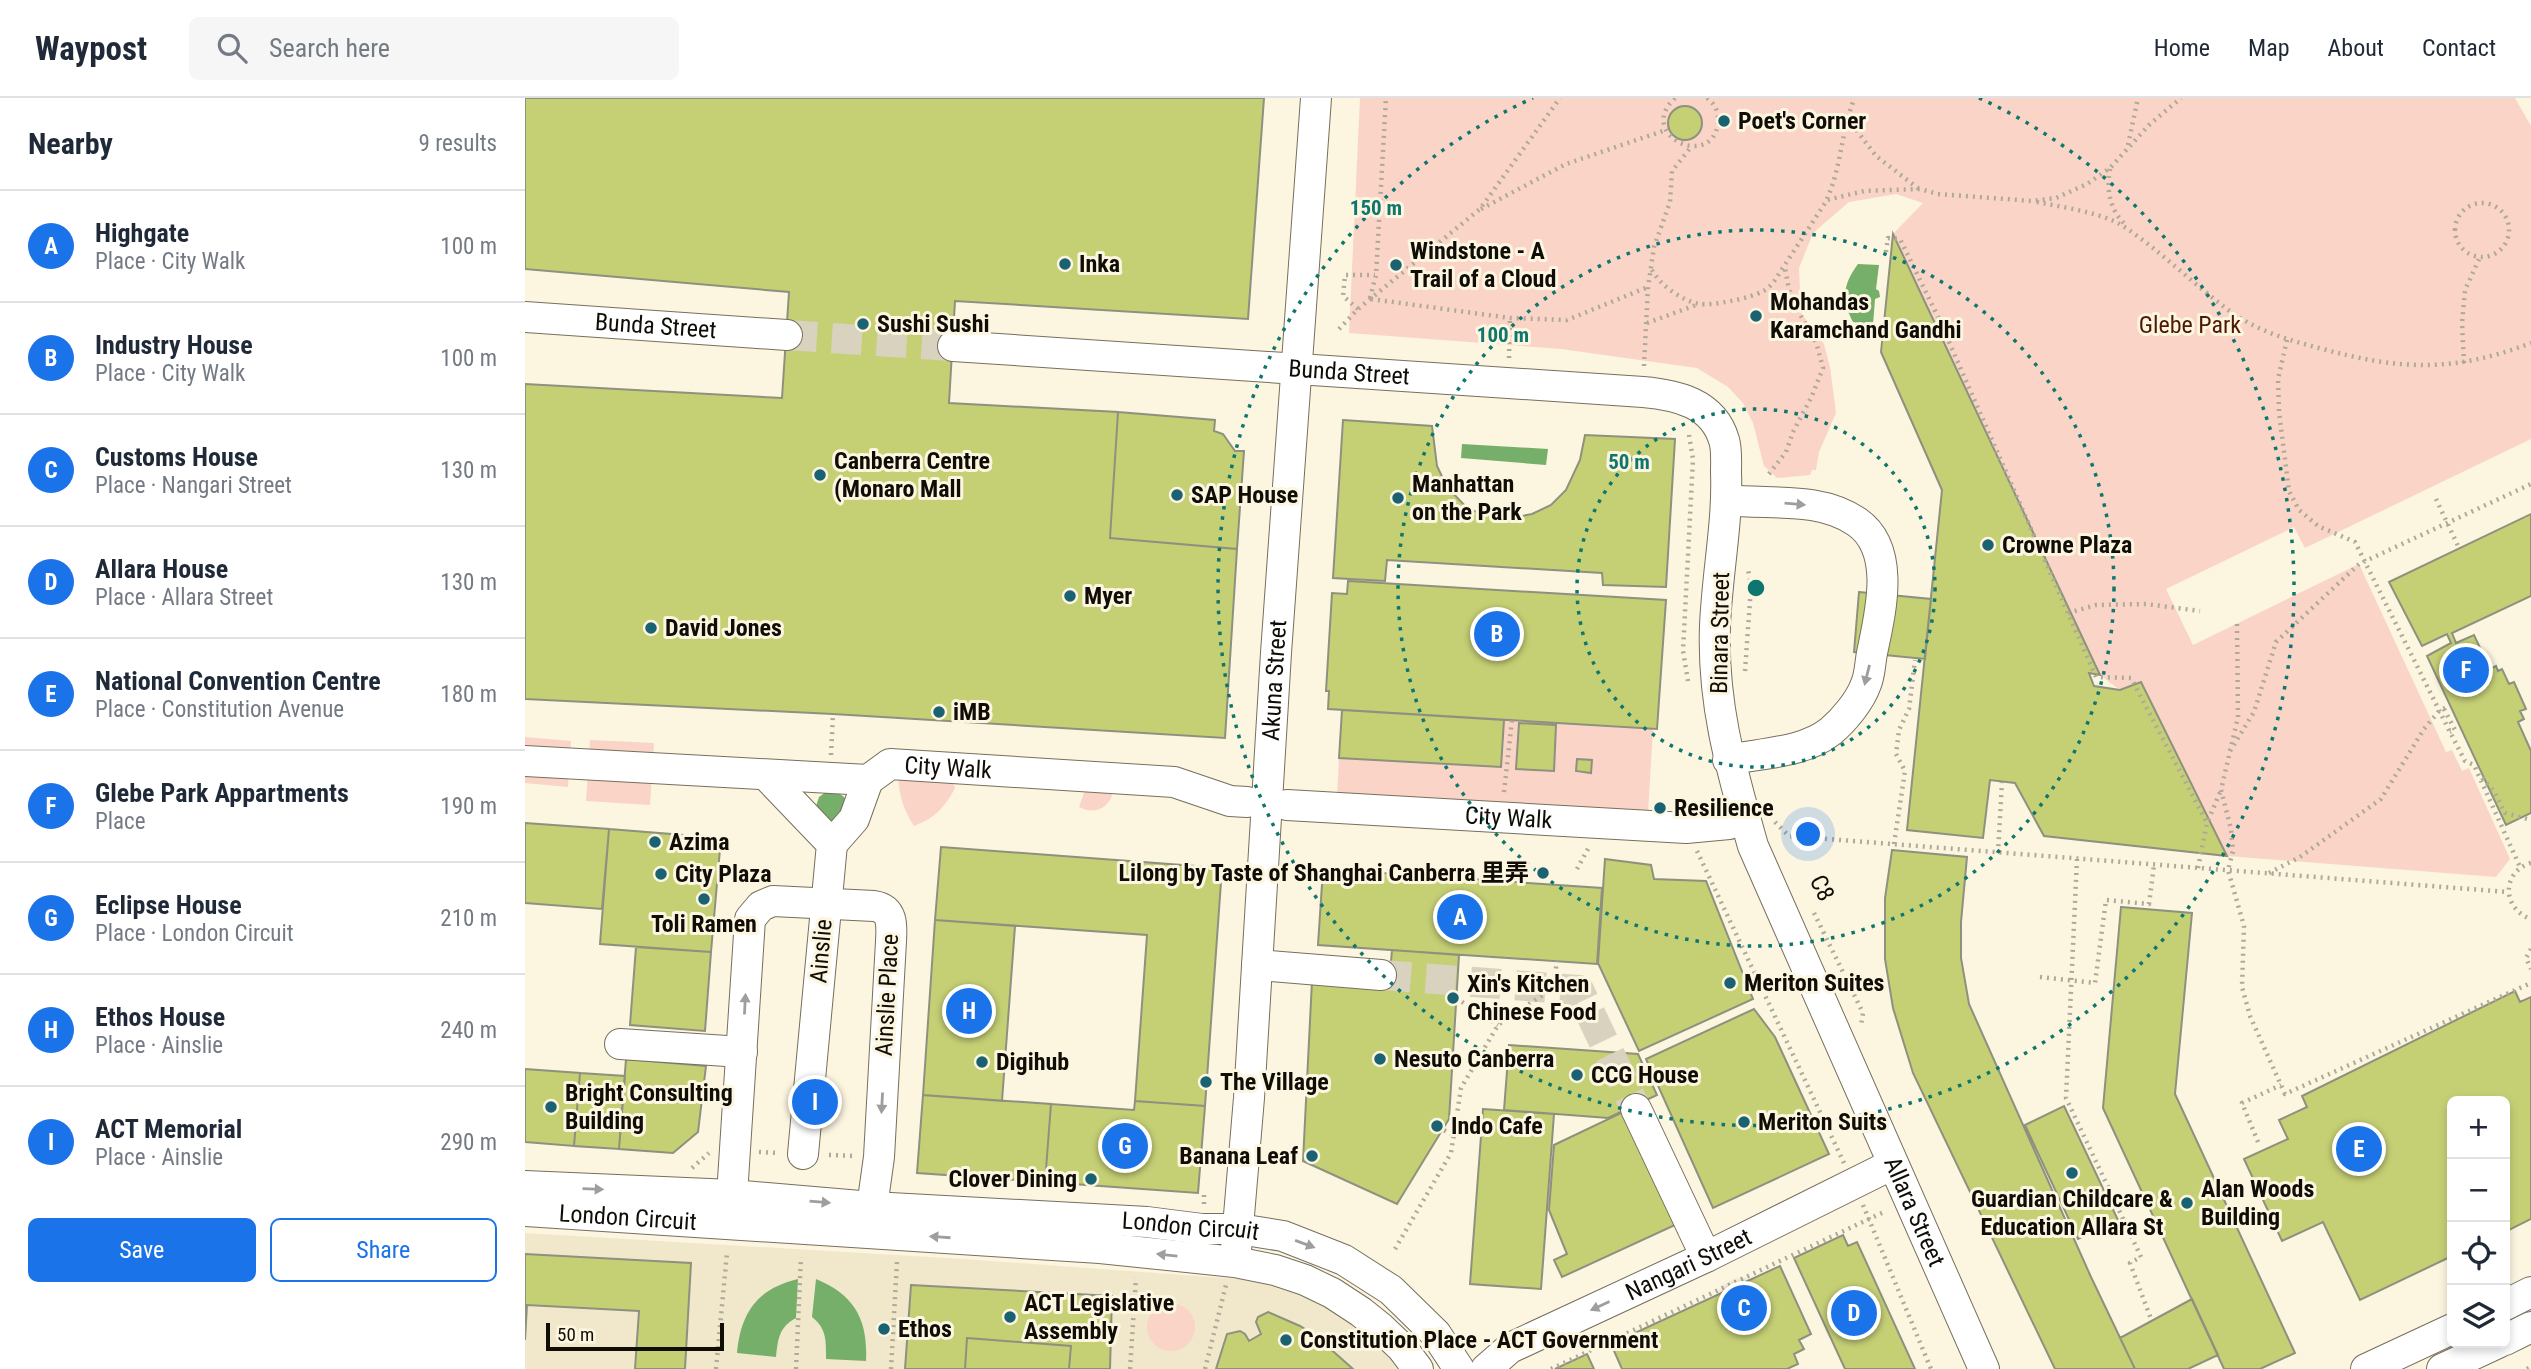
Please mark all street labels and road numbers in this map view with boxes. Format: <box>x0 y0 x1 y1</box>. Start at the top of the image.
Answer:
street label: Bunda Street <box>594 308 717 344</box>
street label: Bunda Street <box>1288 354 1411 390</box>
street label: Binara Street <box>1705 572 1735 694</box>
street label: Akuna Street <box>1257 619 1292 742</box>
street label: City Walk <box>904 751 993 784</box>
street label: City Walk <box>1464 801 1553 834</box>
street label: C8 <box>1804 870 1840 906</box>
street label: Ainslie <box>804 918 838 984</box>
street label: Ainslie Place <box>870 933 904 1057</box>
street label: Allara Street <box>1878 1153 1951 1271</box>
street label: London Circuit <box>558 1199 697 1236</box>
street label: London Circuit <box>1121 1207 1261 1246</box>
street label: Nangari Street <box>1621 1223 1756 1306</box>

